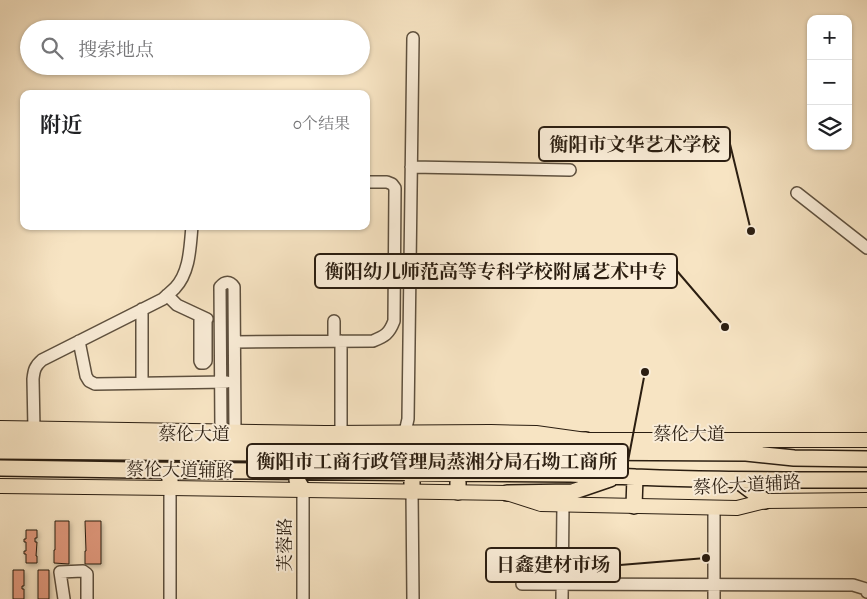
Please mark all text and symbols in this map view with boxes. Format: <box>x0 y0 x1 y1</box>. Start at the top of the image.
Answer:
map controls <box>807 15 852 150</box>
button: + <box>807 15 852 60</box>
search box <box>20 20 370 75</box>
icon: search <box>38 34 66 62</box>
text: 搜索地点 <box>78 38 154 61</box>
button: − <box>807 60 852 105</box>
button: layers <box>807 105 852 150</box>
text: 附近 <box>40 112 82 138</box>
text: 0个结果 <box>293 114 350 133</box>
callout: 衡阳市文华艺术学校 <box>539 127 730 161</box>
text: 衡阳市文华艺术学校 <box>549 133 721 156</box>
callout: 衡阳幼儿师范高等专科学校附属艺术中专 <box>315 254 677 288</box>
text: 衡阳幼儿师范高等专科学校附属艺术中专 <box>325 260 667 283</box>
street label: 蔡伦大道 <box>158 423 230 445</box>
street label: 蔡伦大道 <box>653 423 725 445</box>
callout: 衡阳市工商行政管理局蒸湘分局石坳工商所 <box>247 444 628 478</box>
text: 衡阳市工商行政管理局蒸湘分局石坳工商所 <box>256 450 618 473</box>
street label: 蔡伦大道辅路 <box>126 458 234 482</box>
street label: 蔡伦大道辅路 <box>692 471 802 499</box>
street label: 芙蓉路 <box>274 518 296 572</box>
callout: 日鑫建材市场 <box>486 548 620 582</box>
text: 日鑫建材市场 <box>496 553 610 576</box>

